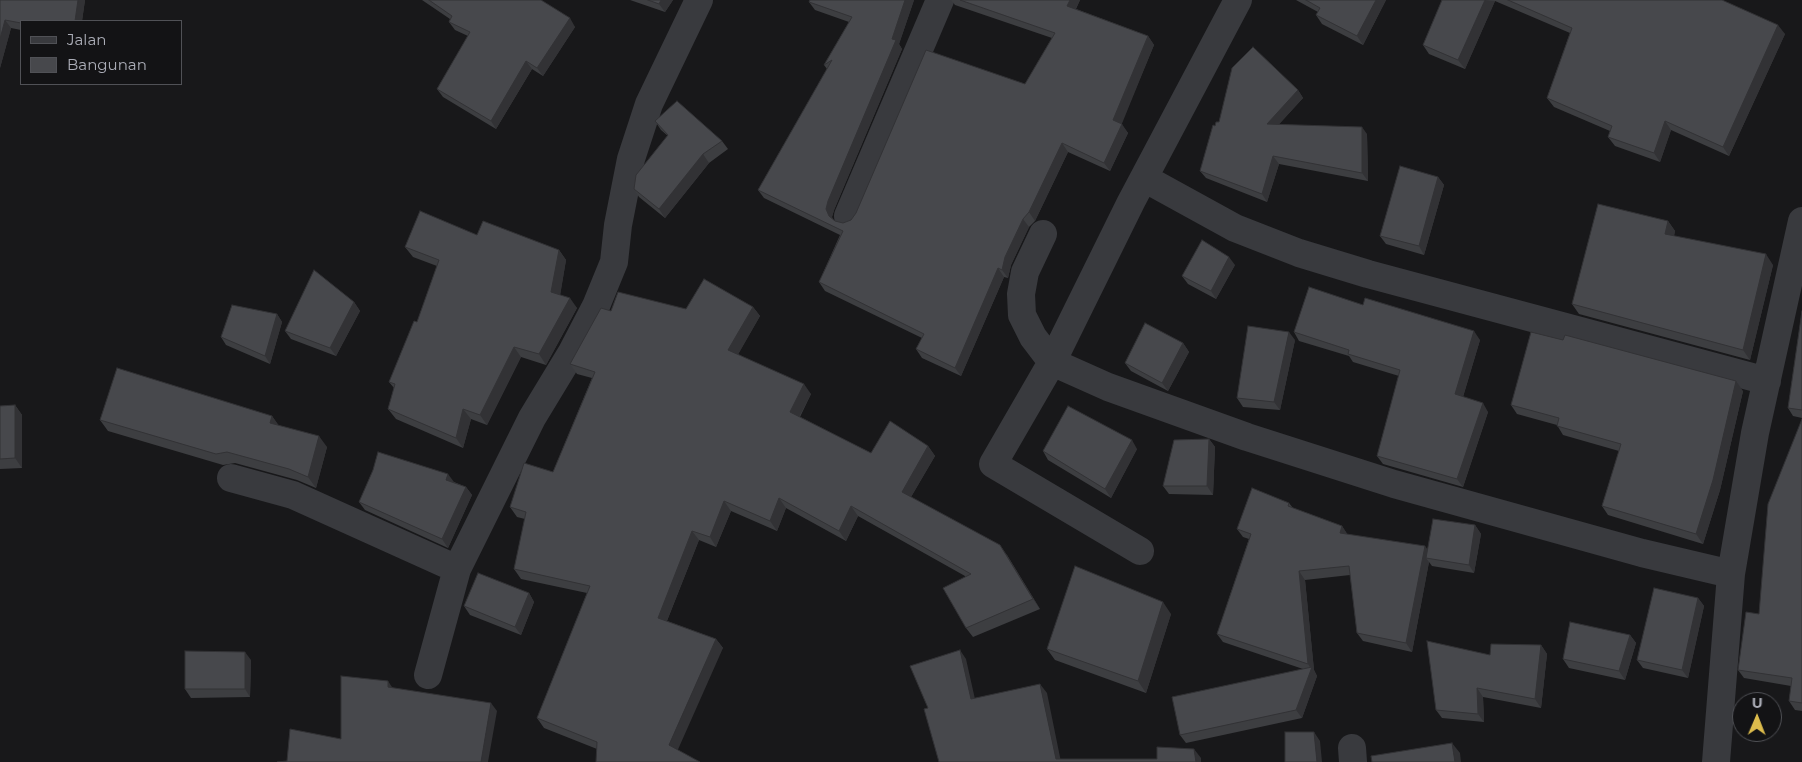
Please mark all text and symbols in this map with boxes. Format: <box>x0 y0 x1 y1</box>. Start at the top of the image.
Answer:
legend <box>20 20 182 85</box>
text: Jalan <box>67 30 106 49</box>
text: Bangunan <box>67 55 147 74</box>
north arrow <box>1732 692 1782 742</box>
text: U <box>1752 694 1763 712</box>

